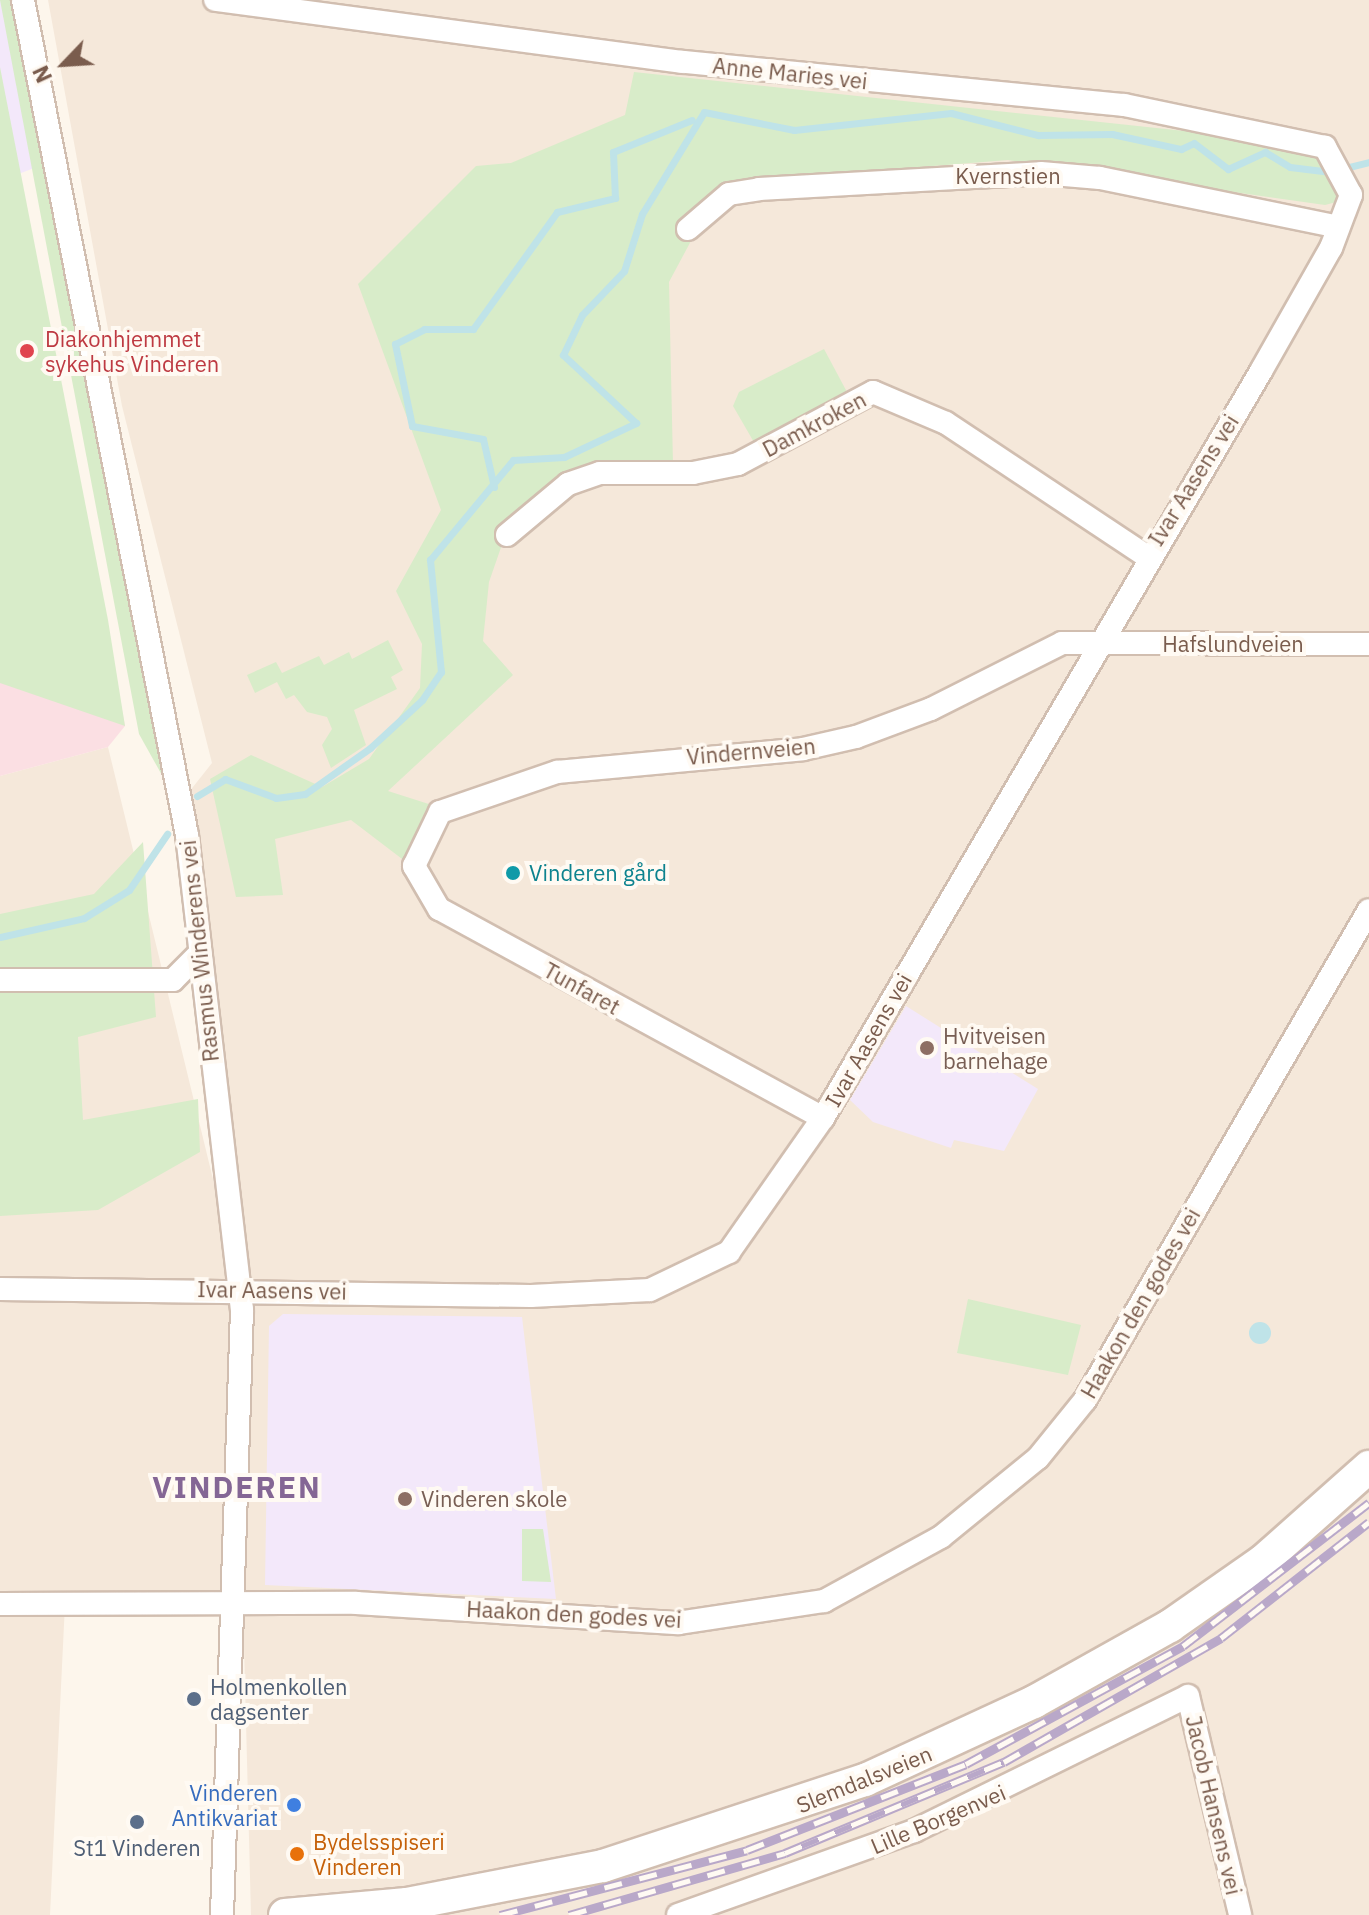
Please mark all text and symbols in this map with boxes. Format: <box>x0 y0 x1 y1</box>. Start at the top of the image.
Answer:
north arrow <box>24 24 104 104</box>
street label: Anne Maries vei <box>711 52 869 94</box>
text: N <box>25 61 58 88</box>
street label: Kvernstien <box>955 163 1061 189</box>
place label: Diakonhjemmet sykehus Vinderen <box>45 325 219 376</box>
marker: Diakonhjemmet sykehus Vinderen <box>16 340 38 362</box>
street label: Damkroken <box>758 386 870 462</box>
street label: Ivar Aasens vei <box>1142 409 1244 551</box>
street label: Hafslundveien <box>1162 631 1304 657</box>
street label: Vindernveien <box>685 732 817 770</box>
street label: Rasmus Winderens vei <box>174 839 224 1063</box>
place label: Vinderen gård <box>529 860 667 886</box>
marker: Vinderen gård <box>504 864 522 882</box>
street label: Tunfaret <box>539 956 625 1020</box>
street label: Ivar Aasens vei <box>819 969 917 1111</box>
place label: Hvitveisen barnehage <box>943 1022 1048 1074</box>
marker: Hvitveisen barnehage <box>918 1039 936 1057</box>
street label: Haakon den godes vei <box>1075 1203 1205 1403</box>
street label: Ivar Aasens vei <box>197 1275 347 1305</box>
district label: VINDEREN <box>152 1469 322 1505</box>
place label: Vinderen skole <box>421 1486 567 1512</box>
marker: Vinderen skole <box>396 1490 414 1508</box>
street label: Haakon den godes vei <box>466 1595 682 1633</box>
place label: Holmenkollen dagsenter <box>210 1673 348 1724</box>
marker: Holmenkollen dagsenter <box>185 1690 203 1708</box>
street label: Jacob Hansens vei <box>1181 1713 1247 1897</box>
street label: Slemdalsveien <box>792 1740 936 1818</box>
place label: Vinderen Antikvariat <box>171 1779 278 1830</box>
street label: Lille Borgenvei <box>867 1779 1009 1859</box>
marker: Vinderen Antikvariat <box>285 1796 303 1814</box>
marker: St1 Vinderen <box>128 1813 146 1831</box>
place label: Bydelsspiseri Vinderen <box>313 1828 445 1880</box>
place label: St1 Vinderen <box>73 1835 201 1861</box>
marker: Bydelsspiseri Vinderen <box>288 1845 306 1863</box>

